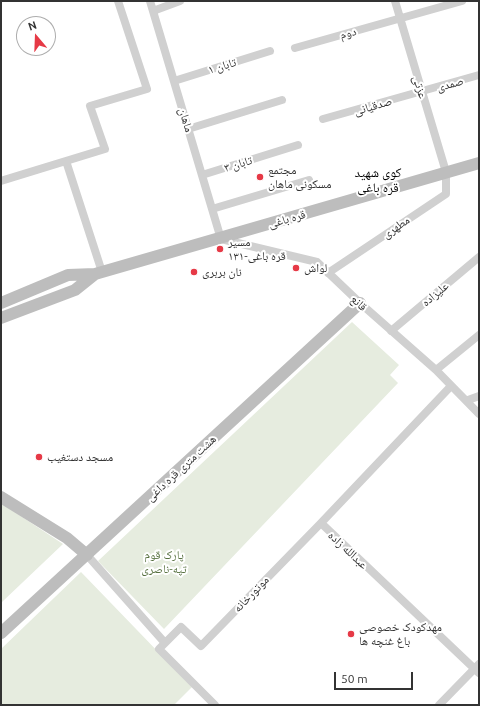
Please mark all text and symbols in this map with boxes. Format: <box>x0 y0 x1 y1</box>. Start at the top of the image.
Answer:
north arrow <box>16 16 56 56</box>
text: N <box>27 19 38 33</box>
street label: دوم <box>338 24 358 42</box>
street label: تابان ۱ <box>206 55 238 77</box>
street label: صمدی <box>435 73 465 95</box>
street label: عزتی <box>410 74 430 100</box>
street label: صدقیانی <box>352 94 394 118</box>
street label: ماهان <box>176 106 196 134</box>
street label: تابان ۳ <box>222 153 254 175</box>
place label: مجتمع مسکونی ماهان <box>268 163 332 191</box>
district label: کوی شهید قره باغی <box>355 165 401 196</box>
marker: مجتمع مسکونی ماهان <box>255 172 265 182</box>
street label: قره باغی <box>267 207 307 231</box>
street label: مطهری <box>380 213 412 241</box>
place label: مسیر ۱۳۱-قره باغی <box>228 235 286 263</box>
marker: مسیر ۱۳۱-قره باغی <box>215 244 225 254</box>
place label: لواش <box>304 261 327 275</box>
marker: لواش <box>291 263 301 273</box>
place label: نان بربری <box>202 265 242 279</box>
marker: نان بربری <box>189 267 199 277</box>
street label: علیزاده <box>419 279 451 309</box>
street label: قانع <box>348 292 370 314</box>
street label: هشت متری قره داغی <box>143 432 219 504</box>
place label: مسجد دستغیب <box>47 450 113 464</box>
marker: مسجد دستغیب <box>34 452 44 462</box>
street label: عبدالله زاده <box>325 528 371 572</box>
park label: پارک قوم تپه-ناصری <box>141 548 187 576</box>
street label: موتورخانه <box>230 573 272 615</box>
place label: مهدکودک خصوصی باغ غنچه ها <box>359 620 442 648</box>
marker: مهدکودک خصوصی باغ غنچه ها <box>346 629 356 639</box>
scale bar <box>336 664 415 690</box>
text: 50 m <box>341 672 368 685</box>

